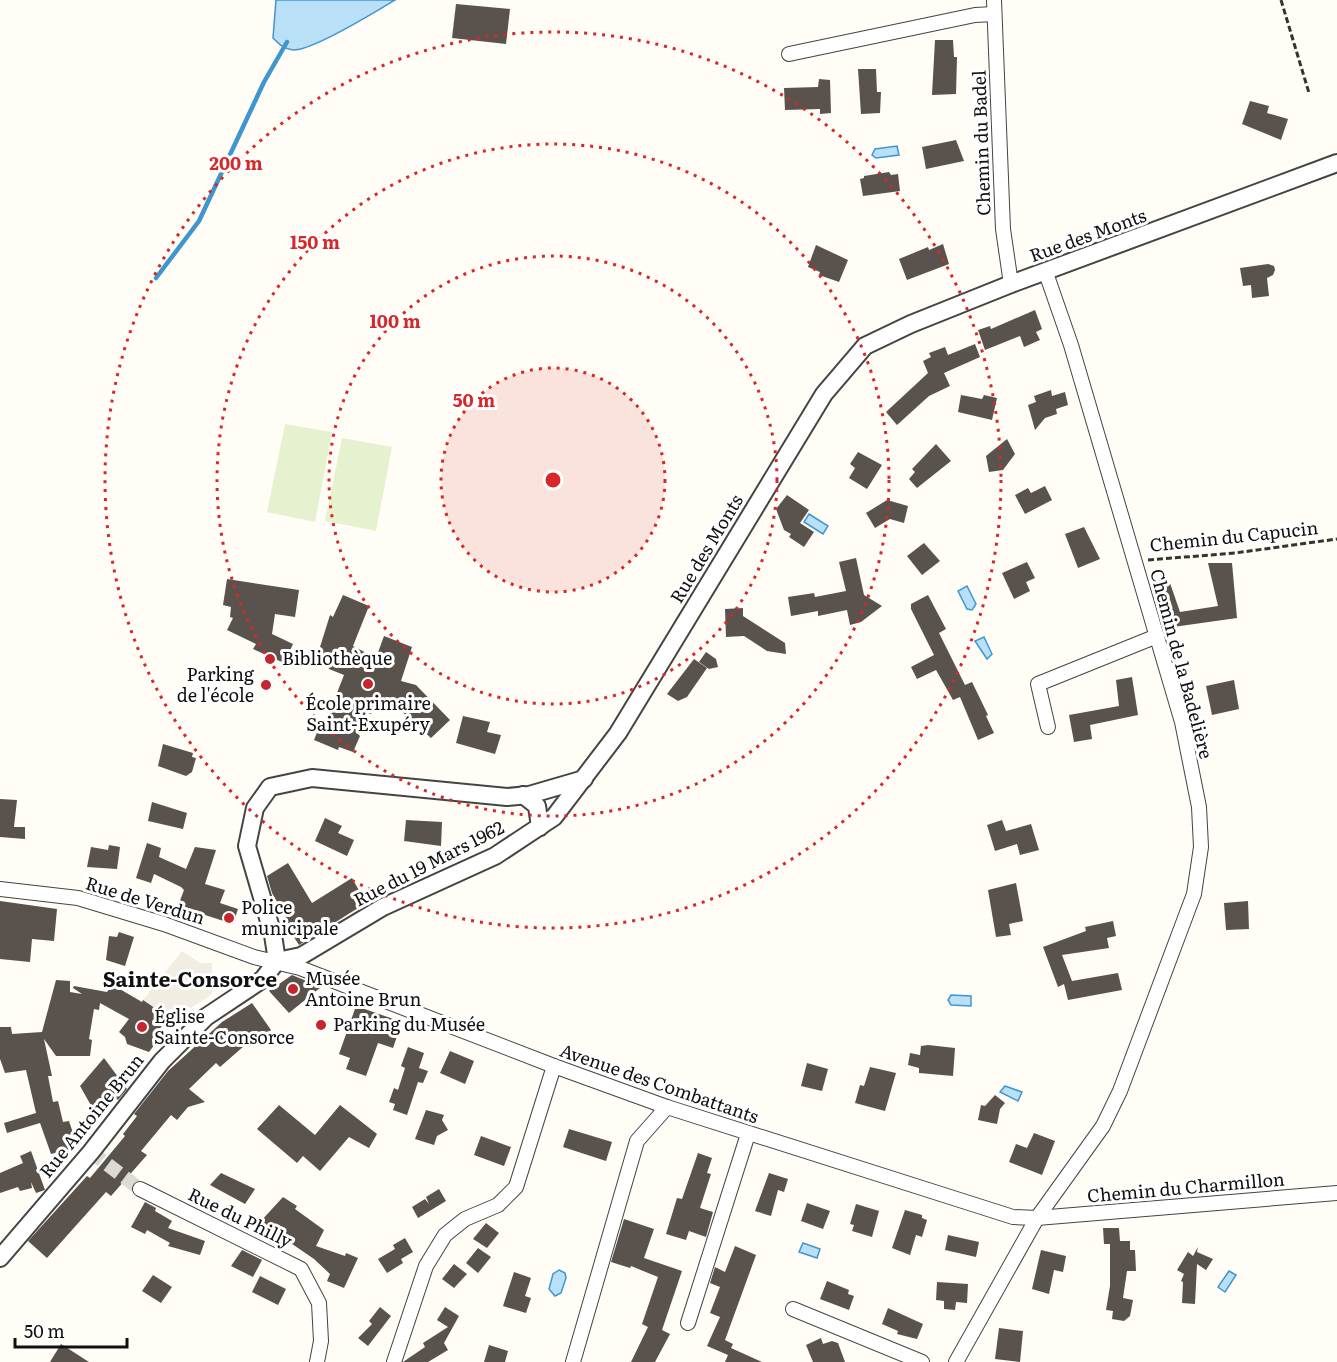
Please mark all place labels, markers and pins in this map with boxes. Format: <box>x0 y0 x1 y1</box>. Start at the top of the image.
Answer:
centre of rings <box>543 470 563 490</box>
place label: Bibliothèque <box>282 644 392 671</box>
marker: Bibliothèque <box>263 652 277 666</box>
place label: Parking de l'école <box>177 660 255 708</box>
marker: École primaire Saint-Exupéry <box>361 677 375 691</box>
marker: Parking de l'école <box>259 678 273 692</box>
place label: École primaire Saint-Exupéry <box>305 689 431 737</box>
place label: Police municipale <box>241 893 338 941</box>
marker: Police municipale <box>222 911 236 925</box>
place label: Musée Antoine Brun <box>305 964 422 1012</box>
marker: Musée Antoine Brun <box>286 982 300 996</box>
place label: Église Sainte-Consorce <box>154 1002 294 1050</box>
place label: Parking du Musée <box>333 1010 485 1037</box>
marker: Parking du Musée <box>314 1018 328 1032</box>
marker: Église Sainte-Consorce <box>135 1020 149 1034</box>

